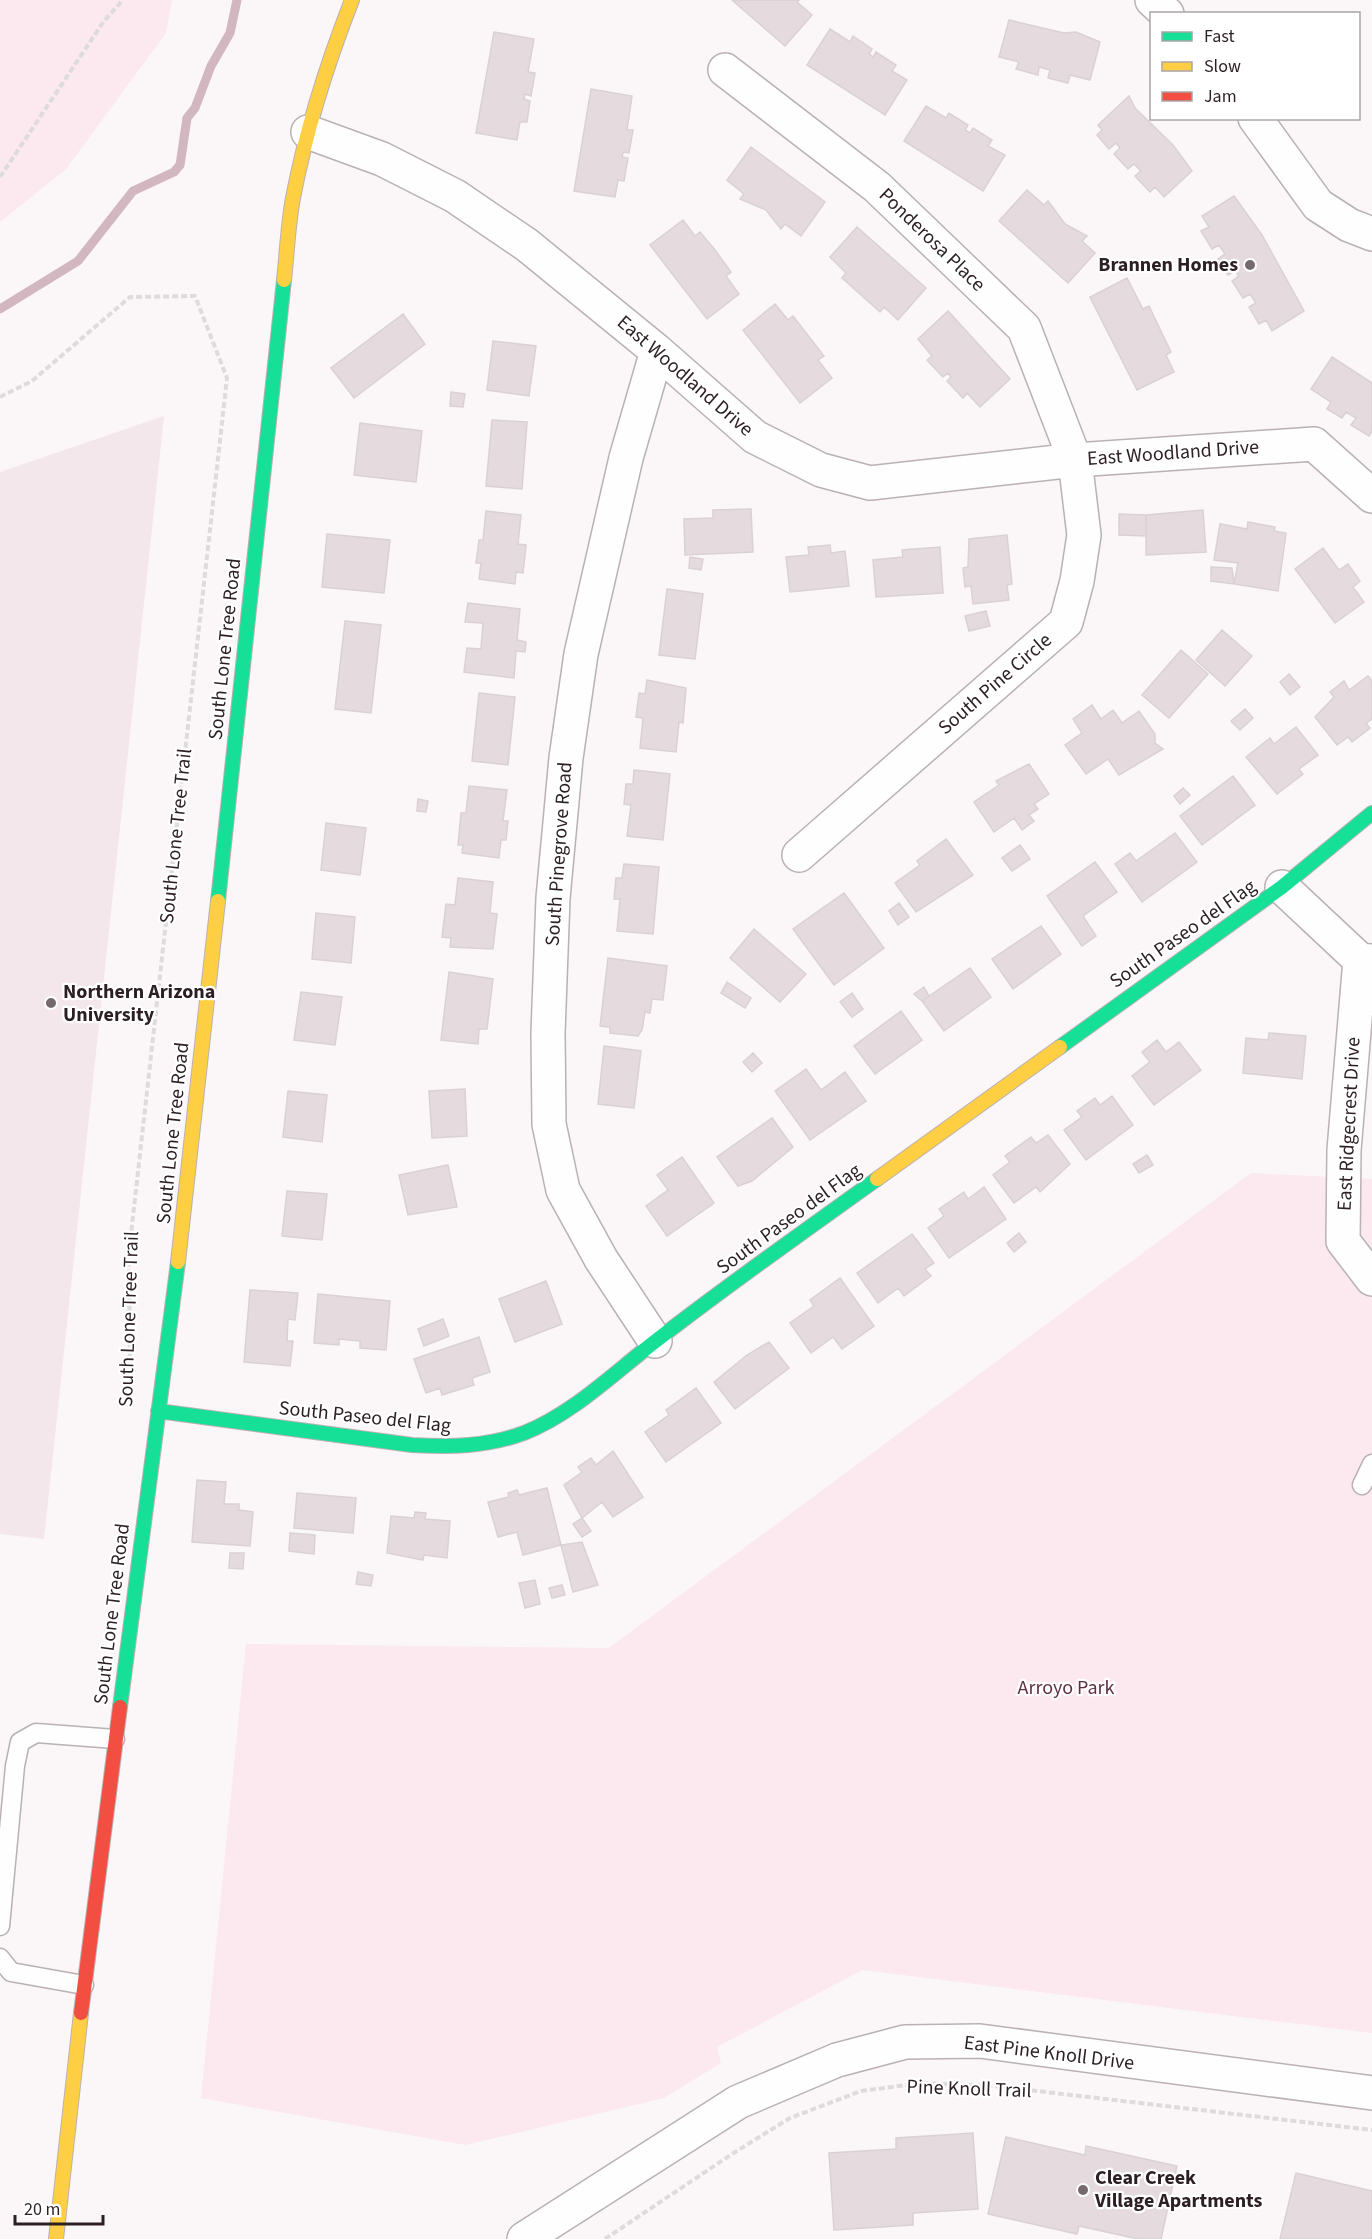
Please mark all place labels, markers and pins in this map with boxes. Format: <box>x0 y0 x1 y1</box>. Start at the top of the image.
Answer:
place label: Brannen Homes <box>1098 251 1238 279</box>
marker: Brannen Homes <box>1243 258 1257 272</box>
place label: Northern Arizona University <box>63 978 215 1029</box>
marker: Northern Arizona University <box>44 996 58 1010</box>
place label: Clear Creek Village Apartments <box>1094 2164 1263 2215</box>
marker: Clear Creek Village Apartments <box>1076 2183 1090 2197</box>

